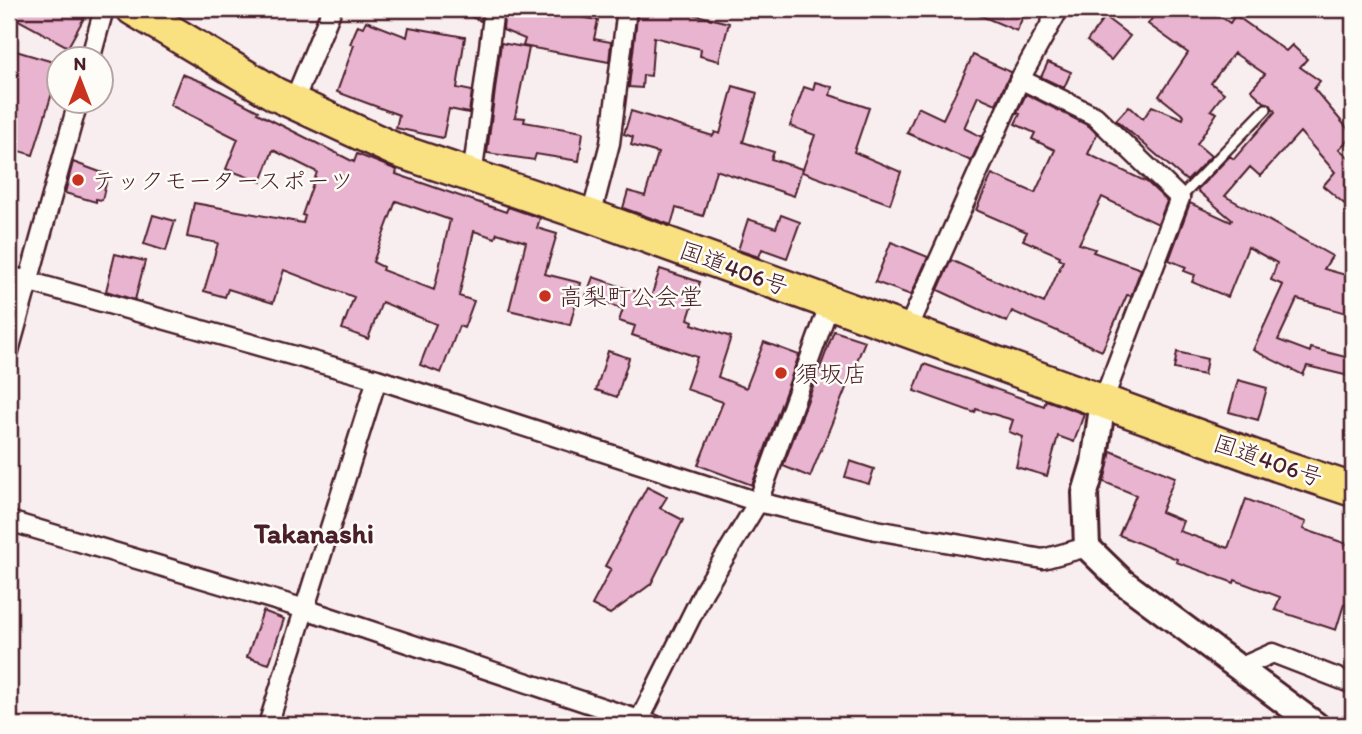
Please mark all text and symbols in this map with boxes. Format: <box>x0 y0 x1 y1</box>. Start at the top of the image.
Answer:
north arrow <box>46 46 116 116</box>
text: N <box>74 52 86 75</box>
place label: テックモータースポーツ <box>92 166 354 195</box>
marker: テックモータースポーツ <box>70 172 86 188</box>
street label: 国道406号 <box>676 235 792 301</box>
place label: 高梨町公会堂 <box>559 282 703 311</box>
marker: 高梨町公会堂 <box>537 288 553 304</box>
place label: 須坂店 <box>795 359 867 388</box>
marker: 須坂店 <box>773 365 789 381</box>
street label: 国道406号 <box>1209 428 1327 492</box>
district label: Takanashi <box>253 516 374 550</box>

